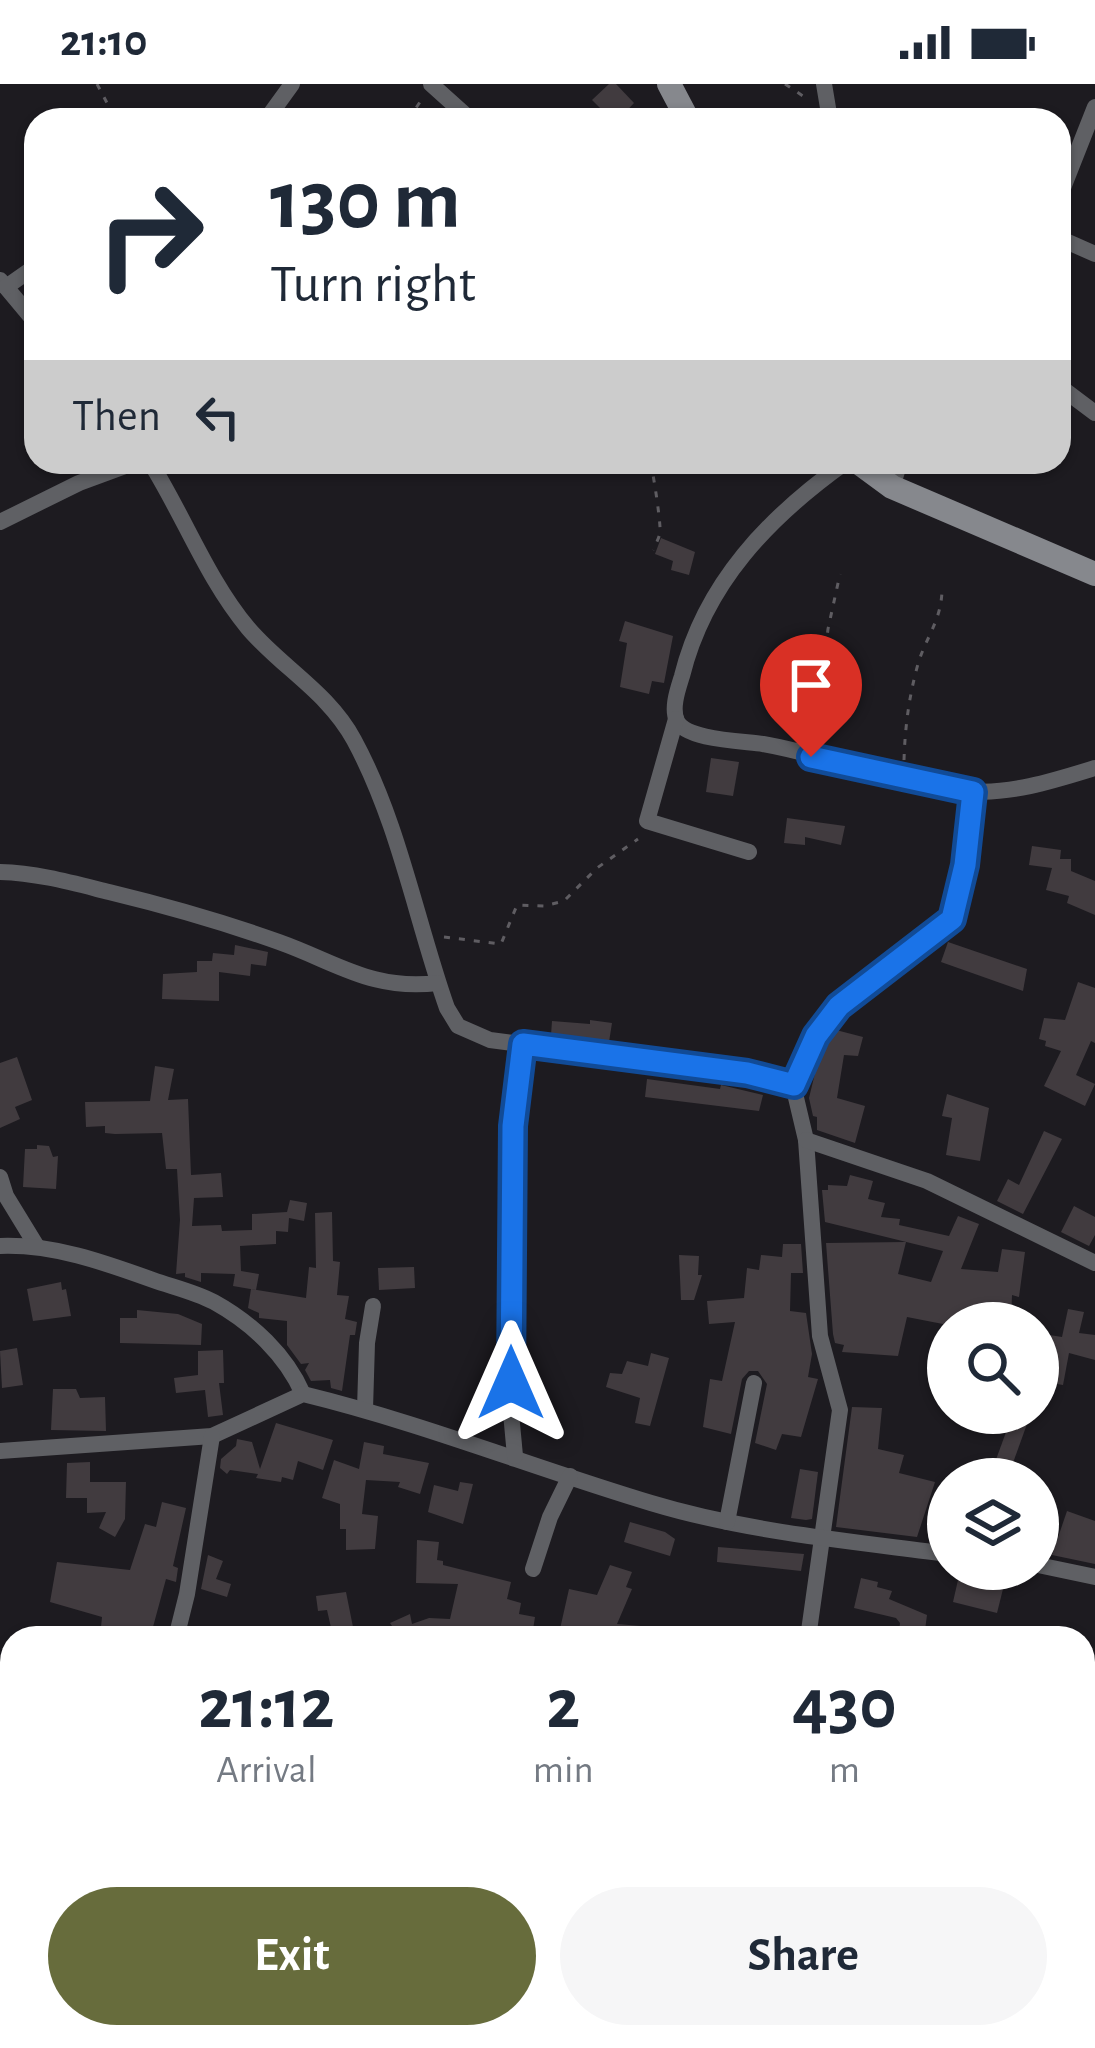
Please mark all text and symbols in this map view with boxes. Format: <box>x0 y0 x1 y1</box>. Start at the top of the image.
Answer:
text: 21:10 <box>60 19 147 64</box>
icon: right <box>72 156 228 312</box>
text: 130 m <box>270 160 461 244</box>
text: Turn right <box>270 258 476 312</box>
icon: left <box>185 384 251 450</box>
text: Then <box>72 394 161 439</box>
pin <box>760 634 862 757</box>
icon: arrive <box>778 652 844 718</box>
map controls <box>927 1302 1059 1590</box>
button: search <box>927 1302 1059 1434</box>
position arrow <box>448 1320 574 1446</box>
button: layers <box>927 1458 1059 1590</box>
text: 21:12 <box>198 1669 334 1741</box>
text: 2 <box>546 1669 580 1741</box>
text: 430 <box>792 1669 897 1741</box>
text: Arrival <box>216 1751 317 1790</box>
text: min <box>533 1751 594 1790</box>
text: m <box>829 1751 860 1790</box>
button: Exit <box>48 1887 536 2025</box>
button: Share <box>560 1887 1047 2025</box>

